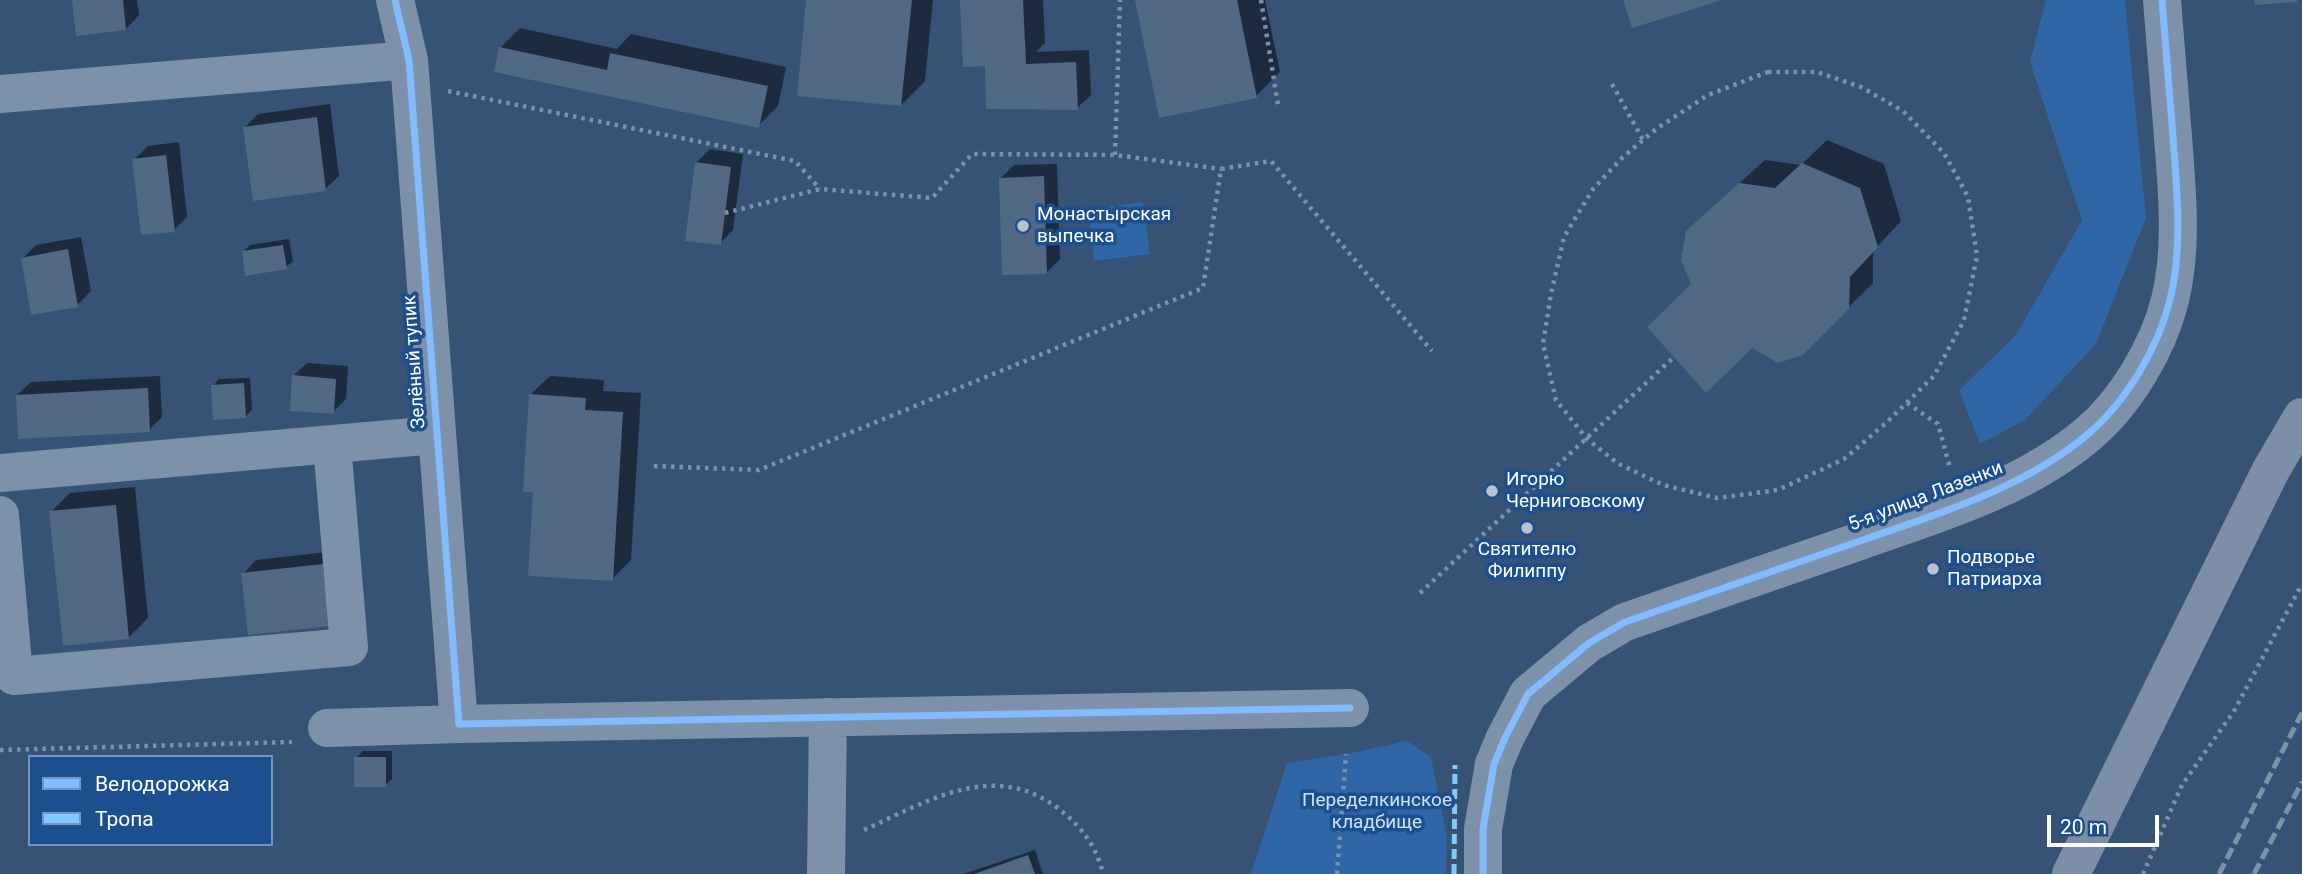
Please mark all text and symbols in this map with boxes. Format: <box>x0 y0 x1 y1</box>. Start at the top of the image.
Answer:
place label: Монастырская выпечка <box>1037 204 1171 248</box>
marker: Монастырская выпечка <box>1015 218 1031 234</box>
street label: Зелёный тупик <box>399 294 431 430</box>
street label: 5-я улица Лазенки <box>1846 457 2006 537</box>
place label: Игорю Черниговскому <box>1506 469 1645 513</box>
marker: Игорю Черниговскому <box>1484 483 1500 499</box>
marker: Святителю Филиппу <box>1519 520 1535 536</box>
place label: Святителю Филиппу <box>1478 539 1576 583</box>
place label: Подворье Патриарха <box>1947 547 2042 591</box>
marker: Подворье Патриарха <box>1925 561 1941 577</box>
legend <box>28 755 273 846</box>
text: Велодорожка <box>95 772 230 796</box>
park label: Переделкинское кладбище <box>1302 790 1452 834</box>
scale bar <box>2050 800 2162 844</box>
text: Тропа <box>95 807 154 831</box>
text: 20 m <box>2060 815 2107 839</box>

